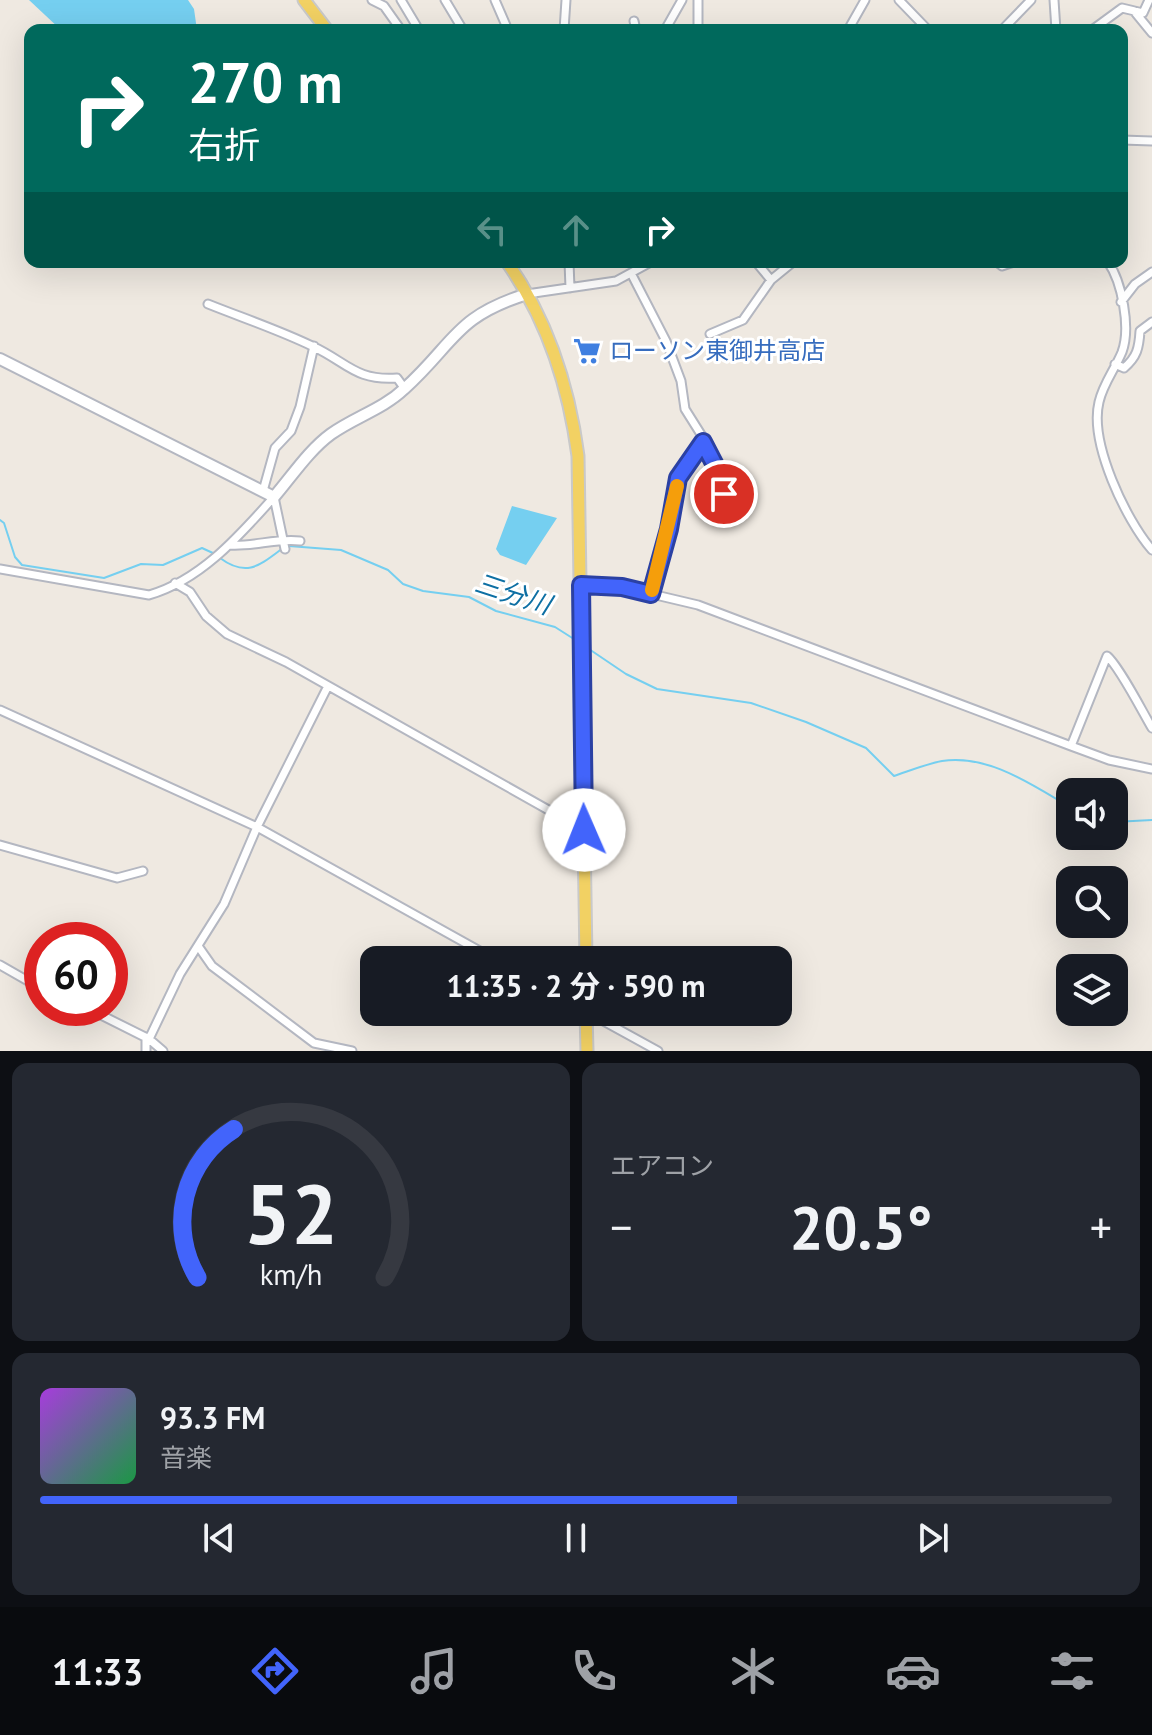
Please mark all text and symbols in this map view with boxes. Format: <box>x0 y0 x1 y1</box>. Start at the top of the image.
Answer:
text: 270 m <box>188 46 343 118</box>
icon: right <box>56 56 160 160</box>
text: 右折 <box>188 121 260 168</box>
icon: left <box>470 208 514 252</box>
icon: ahead <box>554 208 598 252</box>
icon: right <box>638 208 682 252</box>
place label: ローソン東御井高店 <box>609 335 825 366</box>
supermarket icon: ローソン東御井高店 <box>572 336 602 366</box>
pin <box>690 460 758 528</box>
icon: arrive <box>702 472 746 516</box>
water label: 三分川 <box>471 566 558 622</box>
map controls <box>1056 778 1128 1026</box>
button: sound <box>1056 778 1128 850</box>
position arrow <box>542 788 626 872</box>
button: search <box>1056 866 1128 938</box>
speed limit sign: 60 <box>24 922 128 1026</box>
button: layers <box>1056 954 1128 1026</box>
text: 11:35 · 2 分 · 590 m <box>446 966 706 1005</box>
text: エアコン <box>610 1149 714 1182</box>
text: 52 <box>244 1159 338 1267</box>
text: 20.5° <box>789 1188 933 1266</box>
text: − <box>610 1198 632 1255</box>
text: + <box>1090 1198 1112 1255</box>
text: km/h <box>260 1256 322 1293</box>
text: 93.3 FM <box>160 1398 265 1437</box>
text: 音楽 <box>160 1441 212 1474</box>
icon: previous <box>197 1516 241 1560</box>
icon: pause <box>554 1516 598 1560</box>
icon: next <box>911 1516 955 1560</box>
icon: directions <box>247 1643 303 1699</box>
icon: music <box>406 1643 462 1699</box>
icon: phone <box>566 1643 622 1699</box>
icon: climate <box>725 1643 781 1699</box>
icon: car <box>885 1643 941 1699</box>
icon: filters <box>1044 1643 1100 1699</box>
text: 11:33 <box>52 1648 143 1695</box>

